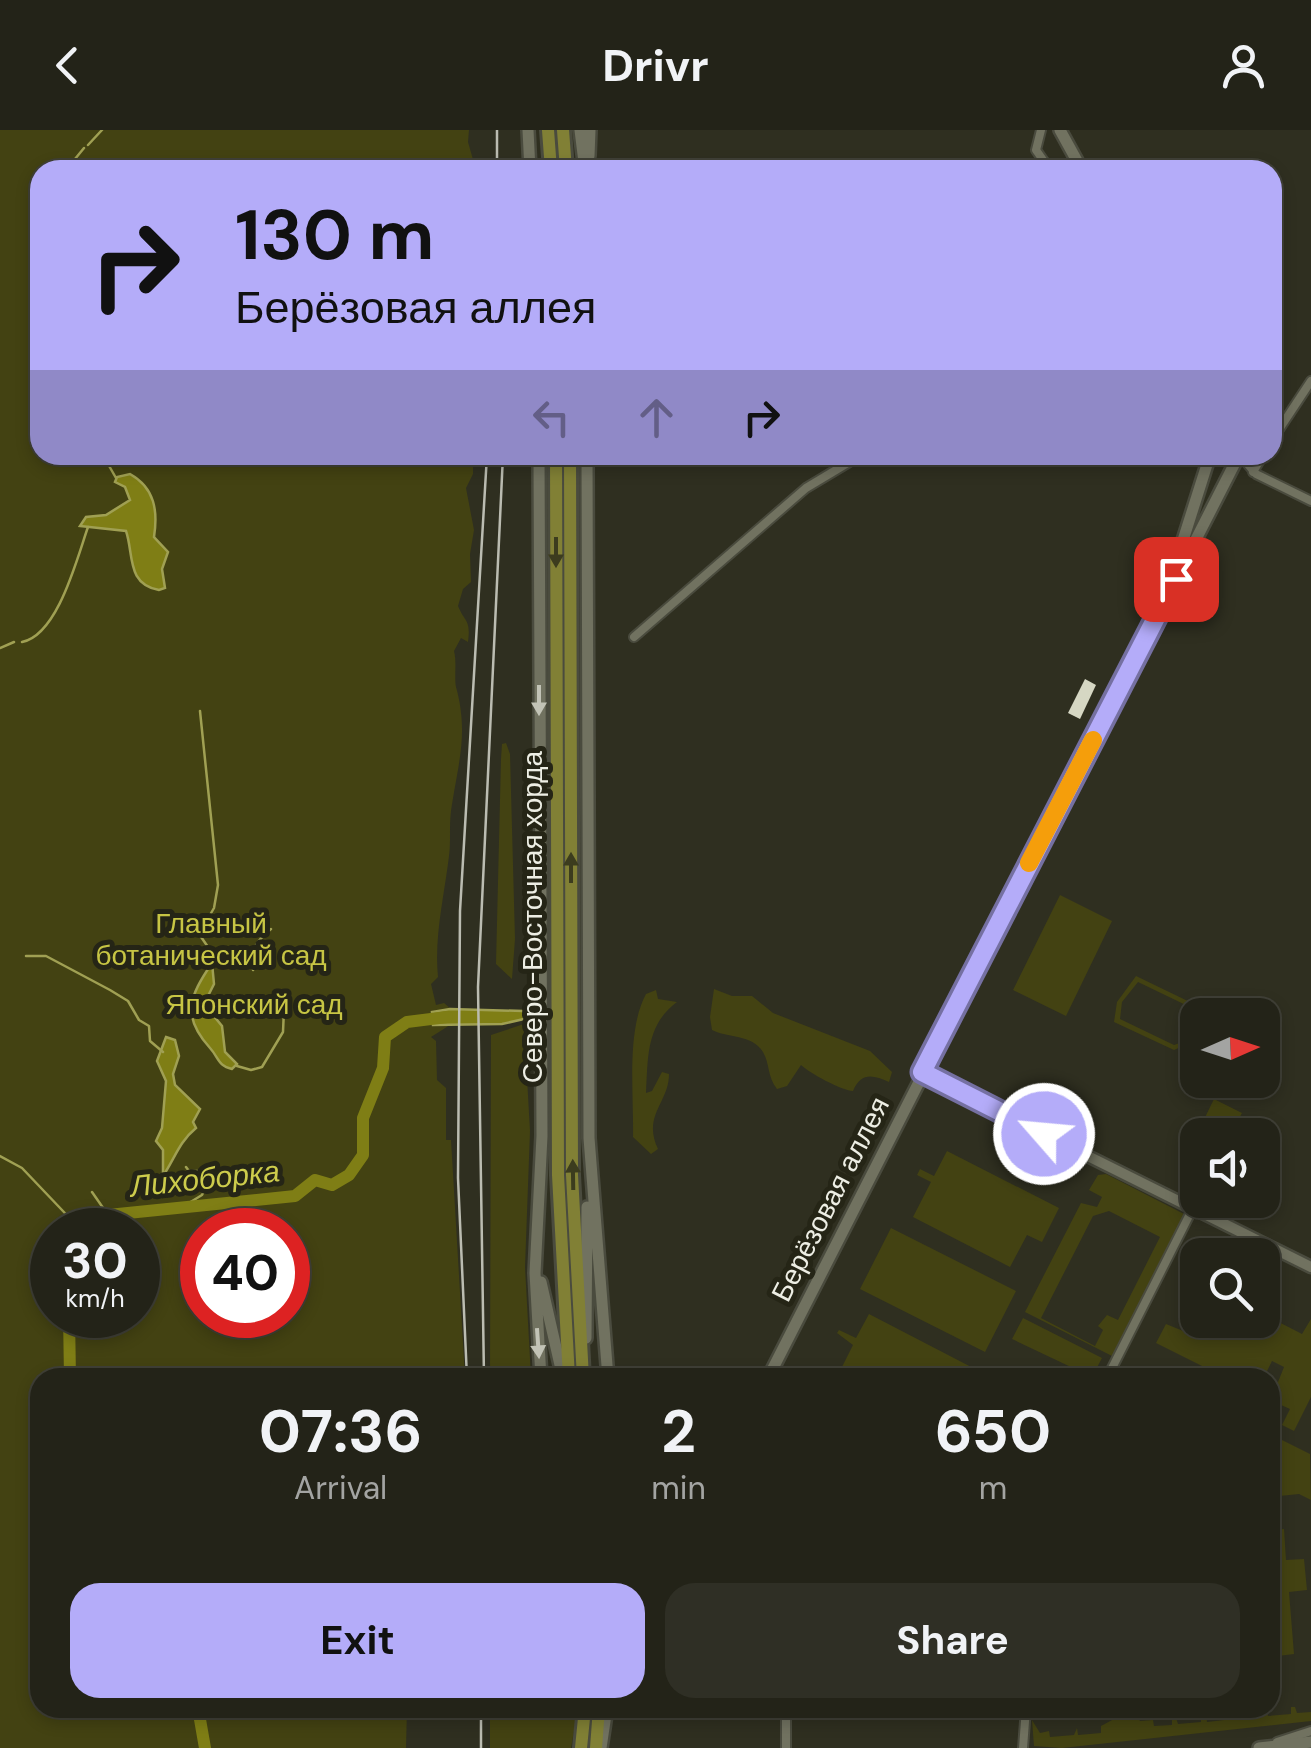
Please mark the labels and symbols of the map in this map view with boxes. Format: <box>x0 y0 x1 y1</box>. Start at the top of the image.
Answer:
one-way arrow <box>548 537 564 569</box>
pin <box>1134 537 1219 622</box>
one-way arrow <box>531 684 547 716</box>
street label: Северо-Восточная хорда <box>514 750 551 1083</box>
one-way arrow <box>563 852 579 884</box>
park label: Главный ботанический сад <box>95 905 327 974</box>
park label: Японский сад <box>165 986 343 1023</box>
north arrow <box>1180 998 1280 1098</box>
position arrow <box>992 1082 1096 1186</box>
street label: Берёзовая аллея <box>763 1091 898 1308</box>
water label: Лихоборка <box>126 1151 281 1206</box>
one-way arrow <box>564 1159 580 1191</box>
speed limit sign: 40 <box>180 1208 310 1338</box>
one-way arrow <box>530 1328 546 1359</box>

